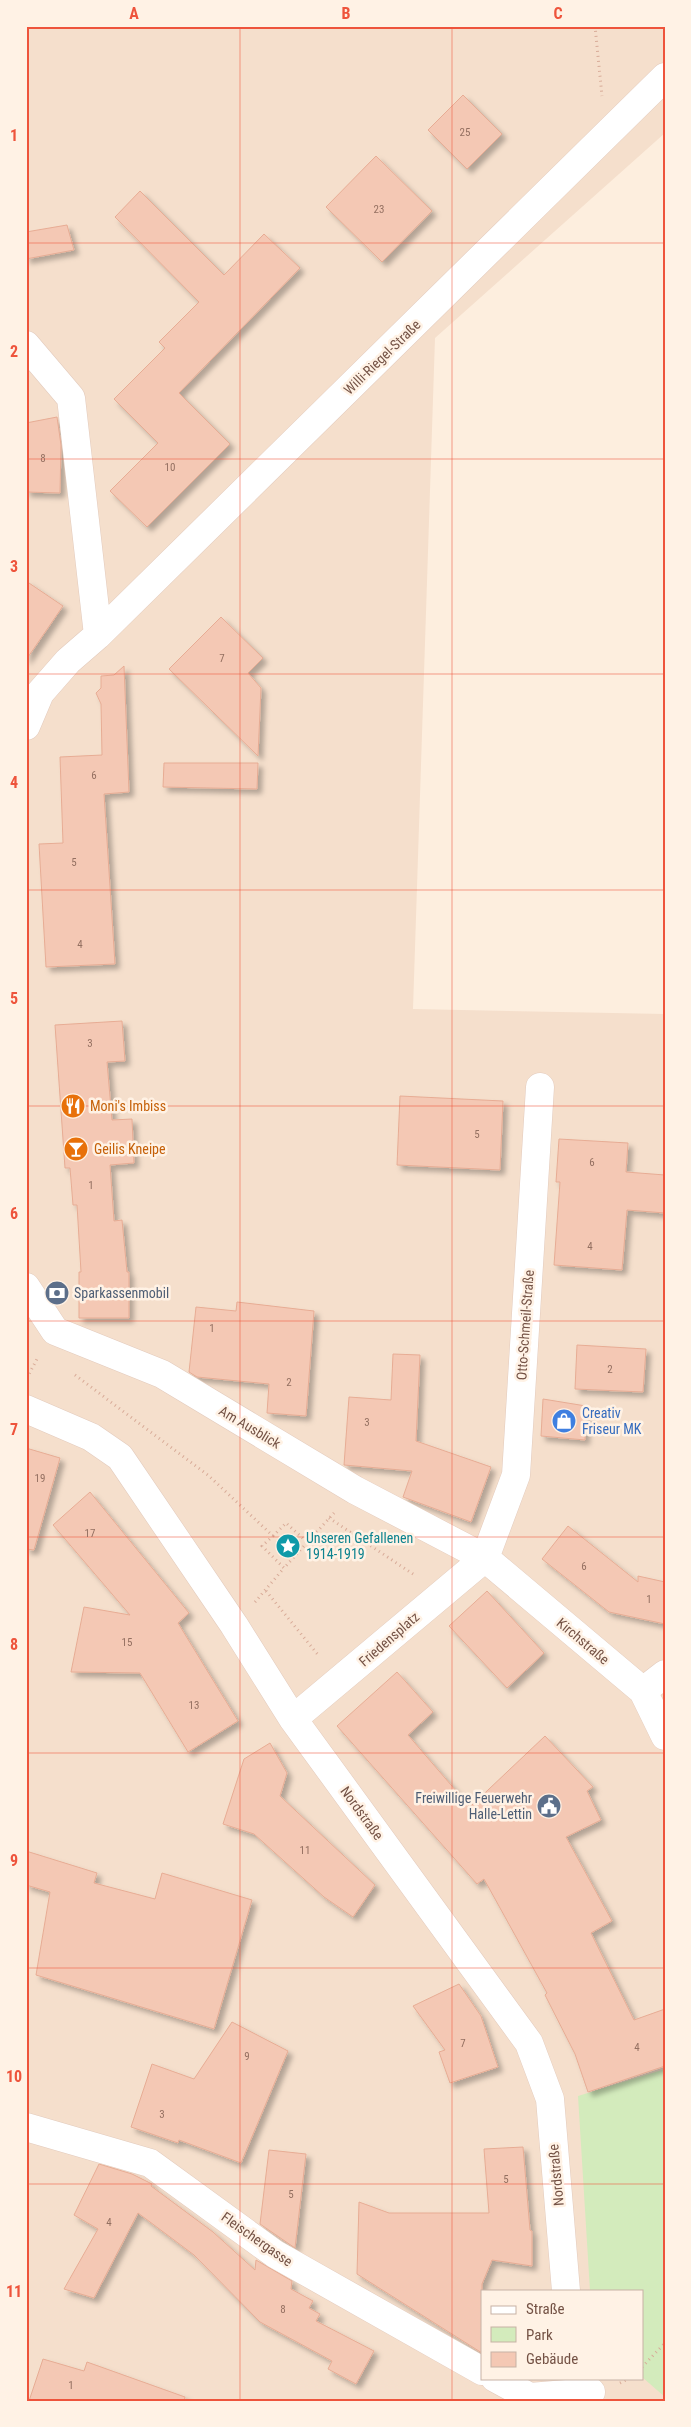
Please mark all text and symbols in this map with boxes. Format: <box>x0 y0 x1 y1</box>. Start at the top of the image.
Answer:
text: A <box>129 4 139 23</box>
text: B <box>342 4 351 23</box>
text: C <box>553 4 563 23</box>
text: 1 <box>10 126 18 145</box>
house number: 25 <box>460 126 470 139</box>
house number: 23 <box>374 203 384 216</box>
street label: Willi-Riegel-Straße <box>340 316 424 398</box>
text: 2 <box>10 342 18 361</box>
house number: 8 <box>40 452 46 465</box>
house number: 10 <box>165 461 175 474</box>
text: 3 <box>10 557 18 576</box>
house number: 7 <box>219 652 225 665</box>
house number: 6 <box>91 769 97 782</box>
text: 4 <box>10 773 18 792</box>
house number: 5 <box>71 856 77 869</box>
house number: 4 <box>77 938 83 951</box>
text: 5 <box>10 989 18 1008</box>
house number: 3 <box>87 1037 93 1050</box>
restaurant icon: Moni's Imbiss <box>60 1093 86 1119</box>
place label: Moni's Imbiss <box>90 1098 166 1114</box>
house number: 5 <box>474 1128 480 1141</box>
bar icon: Geilis Kneipe <box>63 1136 89 1162</box>
place label: Geilis Kneipe <box>94 1141 166 1157</box>
house number: 6 <box>589 1156 595 1169</box>
house number: 1 <box>88 1179 94 1192</box>
text: 6 <box>10 1204 18 1223</box>
house number: 4 <box>587 1240 593 1253</box>
street label: Otto-Schmeil-Straße <box>513 1269 537 1381</box>
bank icon: Sparkassenmobil <box>44 1280 70 1306</box>
place label: Sparkassenmobil <box>74 1285 169 1301</box>
house number: 1 <box>209 1322 215 1335</box>
house number: 2 <box>607 1363 613 1376</box>
house number: 2 <box>286 1376 292 1389</box>
street label: Am Ausblick <box>216 1402 284 1452</box>
place label: Creativ Friseur MK <box>582 1405 642 1437</box>
shop icon: Creativ Friseur MK <box>551 1408 577 1434</box>
house number: 3 <box>364 1416 370 1429</box>
text: 7 <box>10 1420 18 1439</box>
house number: 19 <box>35 1472 45 1485</box>
house number: 17 <box>85 1527 95 1540</box>
place label: Unseren Gefallenen 1914-1919 <box>306 1530 413 1562</box>
place icon: Unseren Gefallenen 1914-1919 <box>275 1533 301 1559</box>
house number: 6 <box>581 1560 587 1573</box>
house number: 1 <box>646 1593 652 1606</box>
street label: Friedensplatz <box>356 1609 422 1669</box>
street label: Kirchstraße <box>554 1615 613 1668</box>
text: 8 <box>10 1635 18 1654</box>
house number: 15 <box>122 1636 132 1649</box>
house number: 13 <box>189 1699 199 1712</box>
street label: Nordstraße <box>337 1783 387 1843</box>
place label: Freiwillige Feuerwehr Halle-Lettin <box>415 1790 532 1822</box>
public building icon: Freiwillige Feuerwehr Halle-Lettin <box>536 1793 562 1819</box>
house number: 11 <box>300 1844 310 1857</box>
text: 9 <box>10 1851 18 1870</box>
house number: 7 <box>460 2037 466 2050</box>
house number: 4 <box>634 2041 640 2054</box>
house number: 9 <box>244 2050 250 2063</box>
text: 10 <box>6 2067 22 2086</box>
house number: 3 <box>159 2108 165 2121</box>
street label: Nordstraße <box>545 2143 567 2207</box>
house number: 5 <box>503 2173 509 2186</box>
house number: 5 <box>288 2188 294 2201</box>
street label: Fleischergasse <box>218 2209 296 2270</box>
house number: 4 <box>106 2216 112 2229</box>
text: 11 <box>6 2282 22 2301</box>
legend <box>481 2290 644 2380</box>
text: Straße <box>526 2300 565 2318</box>
house number: 8 <box>280 2303 286 2316</box>
text: Park <box>526 2326 553 2344</box>
text: Gebäude <box>526 2350 578 2368</box>
house number: 1 <box>68 2379 74 2392</box>

